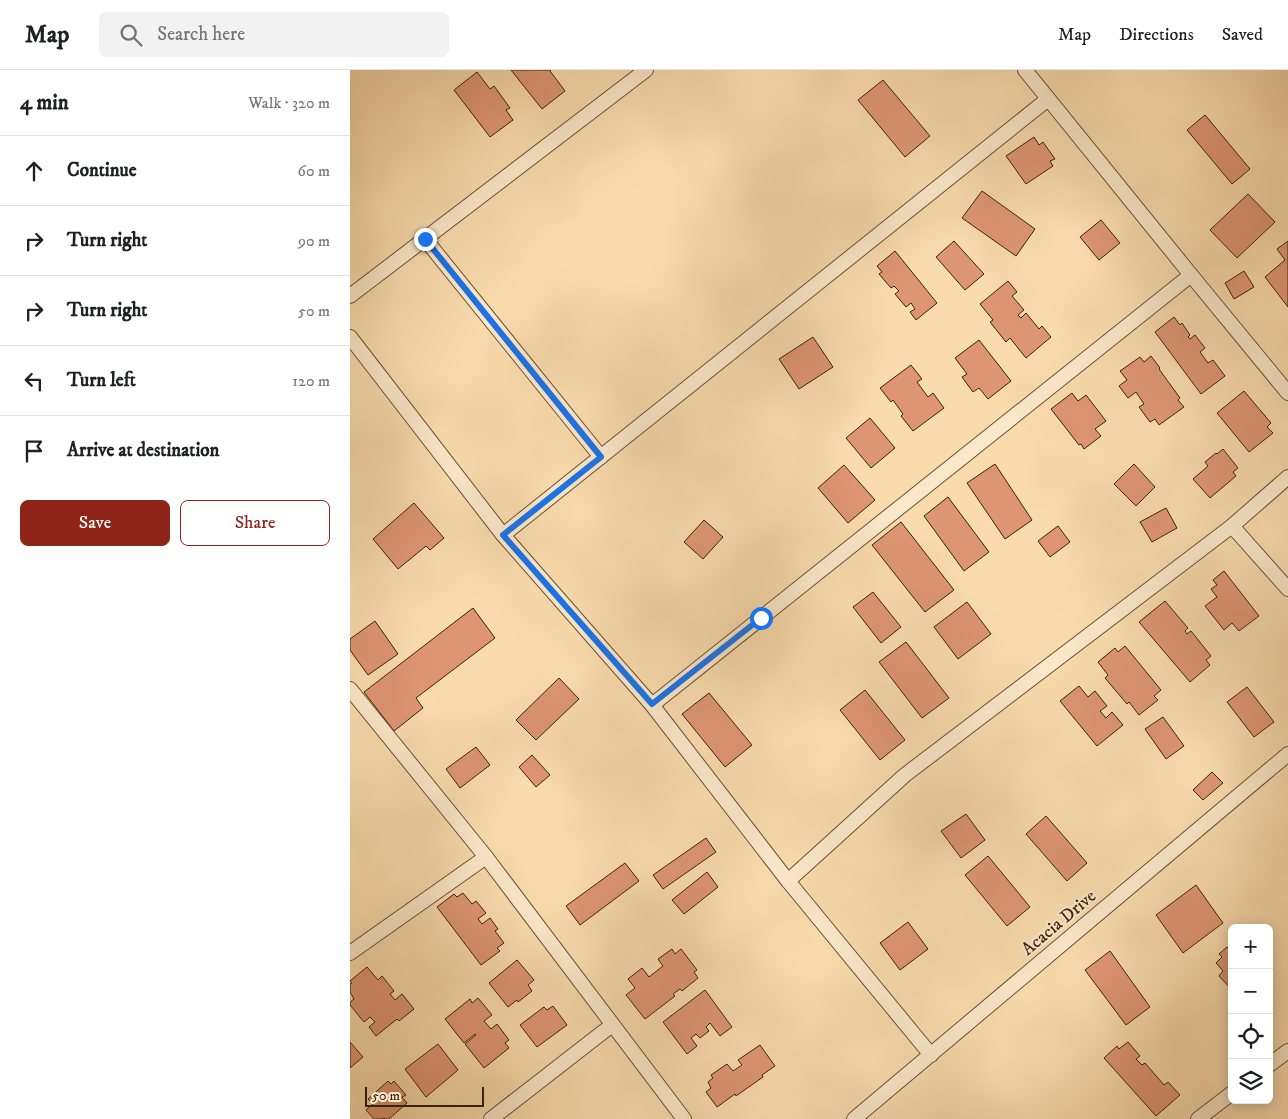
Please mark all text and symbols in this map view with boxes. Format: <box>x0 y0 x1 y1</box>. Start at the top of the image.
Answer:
search box <box>99 12 449 57</box>
text: Map <box>25 20 69 50</box>
icon: search <box>117 21 145 49</box>
text: Search here <box>157 23 245 46</box>
text: Map <box>1058 24 1091 46</box>
text: Directions <box>1119 24 1194 46</box>
text: Saved <box>1222 24 1263 46</box>
text: 4 min <box>20 90 69 116</box>
text: Walk · 320 m <box>248 93 330 113</box>
icon: ahead <box>20 157 48 185</box>
text: Continue <box>67 159 137 182</box>
text: 60 m <box>298 161 330 181</box>
icon: right <box>20 227 48 255</box>
route end <box>414 228 437 251</box>
text: Turn right <box>67 229 147 252</box>
text: 90 m <box>298 231 330 251</box>
icon: right <box>20 297 48 325</box>
text: Turn right <box>67 299 147 322</box>
text: 50 m <box>298 301 330 321</box>
icon: left <box>20 367 48 395</box>
text: Turn left <box>67 369 136 392</box>
text: 120 m <box>292 371 330 391</box>
icon: arrive <box>20 437 48 465</box>
text: Arrive at destination <box>67 439 219 462</box>
button: Save <box>20 500 170 546</box>
button: Share <box>180 500 330 546</box>
route start <box>750 607 773 630</box>
street label: Acacia Drive <box>1017 885 1101 961</box>
map controls <box>1228 924 1273 1104</box>
button: + <box>1228 924 1273 969</box>
button: − <box>1228 969 1273 1014</box>
button: locate <box>1228 1014 1273 1059</box>
button: layers <box>1228 1059 1273 1104</box>
scale bar <box>365 1084 484 1107</box>
text: 50 m <box>372 1087 400 1105</box>

